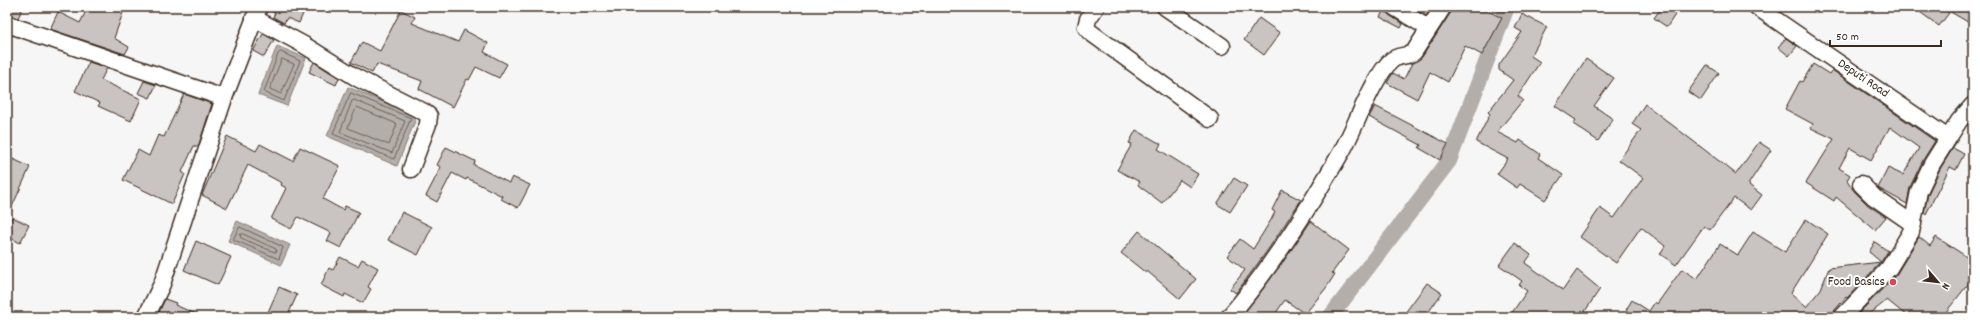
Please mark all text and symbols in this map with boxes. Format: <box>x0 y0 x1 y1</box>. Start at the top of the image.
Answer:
scale bar <box>1830 22 1941 48</box>
text: 50 m <box>1836 29 1859 46</box>
street label: Deputi Road <box>1833 55 1893 103</box>
north arrow <box>1918 262 1958 302</box>
place label: Food Basics <box>1828 273 1885 292</box>
marker: Food Basics <box>1888 277 1898 287</box>
text: N <box>1936 280 1953 292</box>

